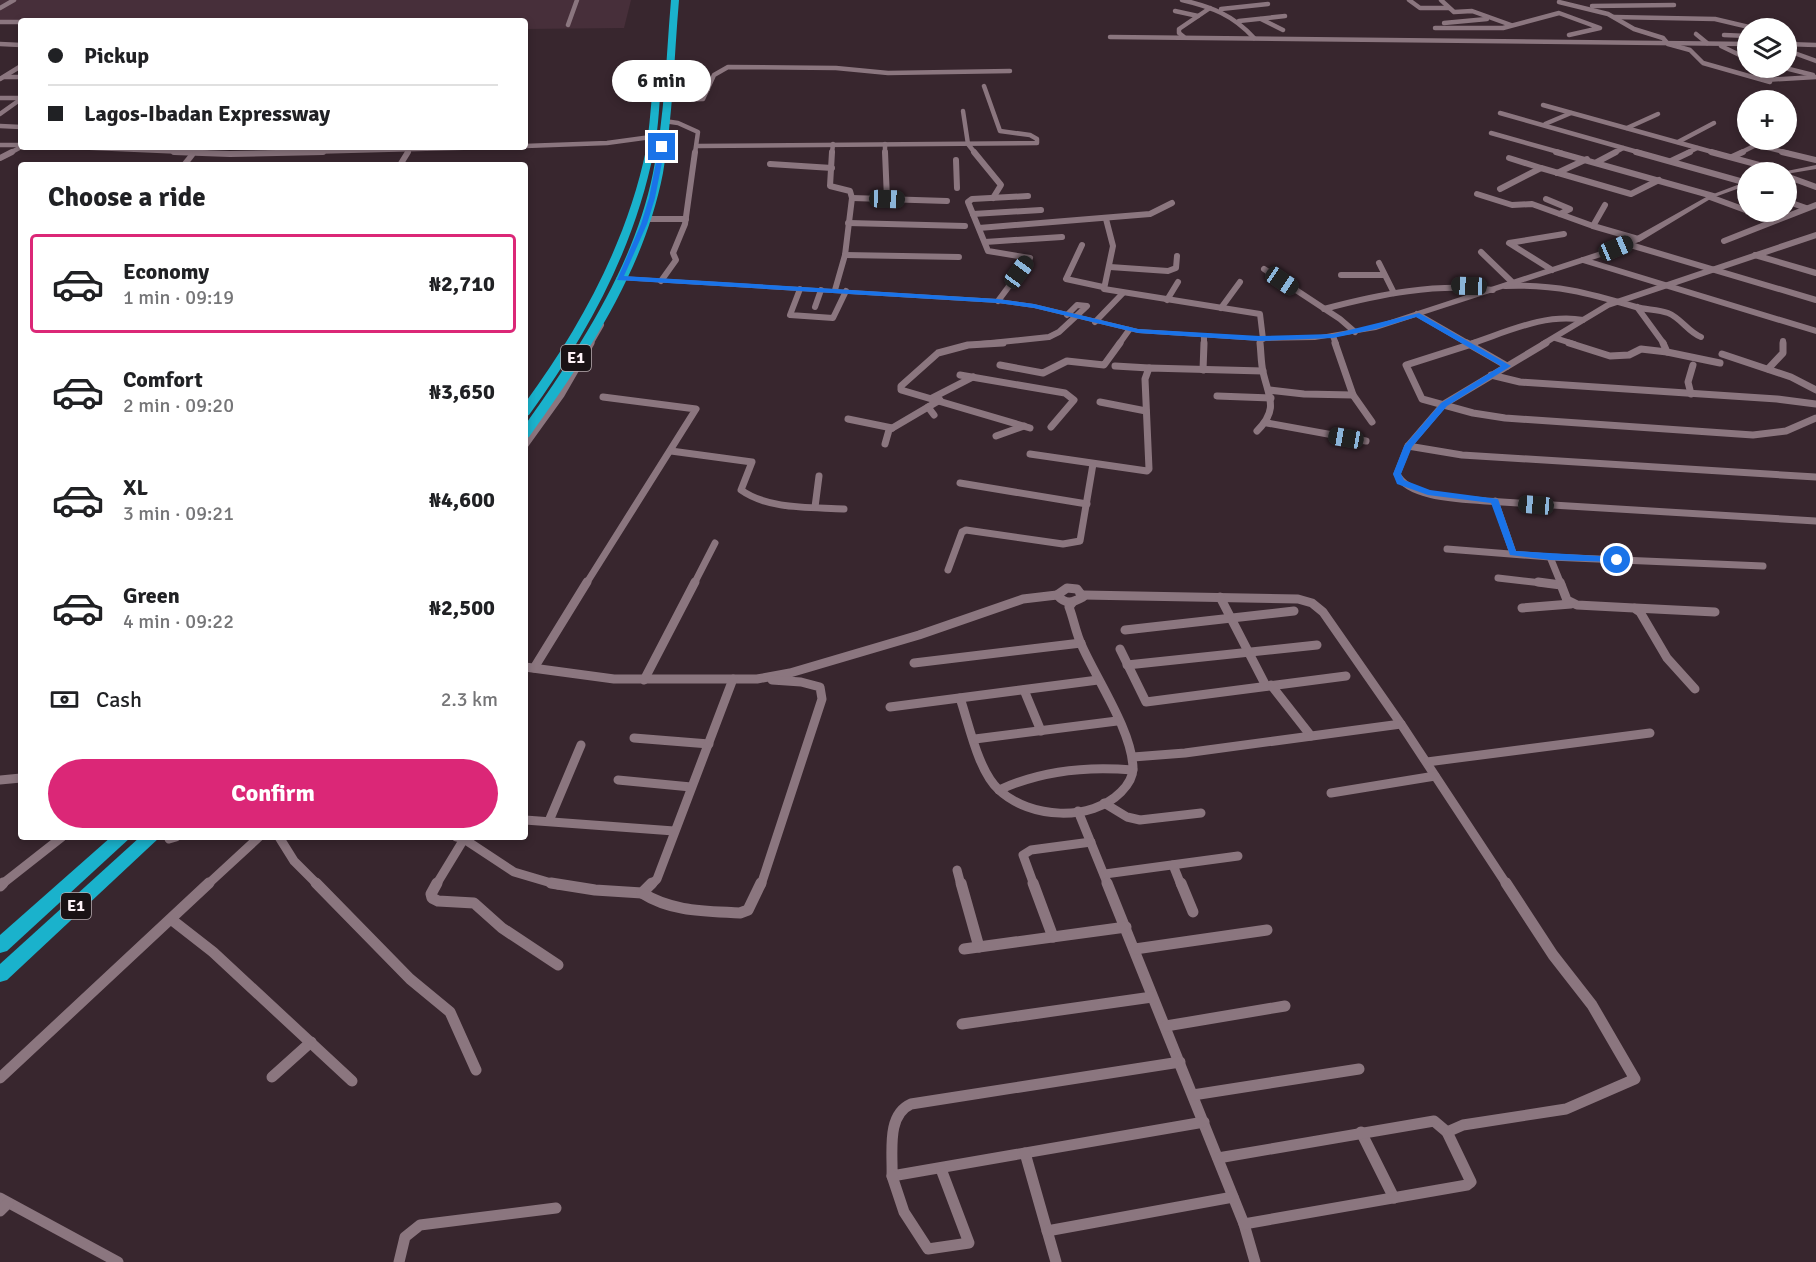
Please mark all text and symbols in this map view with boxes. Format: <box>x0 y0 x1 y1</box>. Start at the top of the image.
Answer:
map controls <box>1737 18 1797 222</box>
button: layers <box>1737 18 1797 78</box>
text: Pickup <box>84 42 149 69</box>
callout: 6 min <box>612 60 712 102</box>
text: 6 min <box>637 68 686 93</box>
button: + <box>1737 90 1797 150</box>
text: Lagos-Ibadan Expressway <box>84 100 330 127</box>
route end <box>648 133 675 160</box>
button: − <box>1737 162 1797 222</box>
text: Choose a ride <box>48 181 206 214</box>
car <box>869 189 905 209</box>
car <box>1596 233 1636 263</box>
car <box>1001 252 1037 292</box>
icon: car <box>51 257 105 311</box>
text: Economy <box>123 258 209 285</box>
car <box>1262 263 1302 299</box>
text: ₦2,710 <box>429 270 495 297</box>
car <box>1451 276 1487 296</box>
text: 1 min · 09:19 <box>123 285 234 310</box>
road number: E1 <box>561 345 591 371</box>
icon: car <box>51 365 105 419</box>
text: Comfort <box>123 366 203 393</box>
text: ₦3,650 <box>429 378 495 405</box>
text: 2 min · 09:20 <box>123 393 234 418</box>
car <box>1327 426 1365 450</box>
icon: car <box>51 473 105 527</box>
text: XL <box>123 474 148 501</box>
text: ₦4,600 <box>429 486 495 513</box>
car <box>1517 494 1555 516</box>
text: 3 min · 09:21 <box>123 501 234 526</box>
route start <box>1603 546 1630 573</box>
icon: car <box>51 581 105 635</box>
text: Green <box>123 582 180 609</box>
text: ₦2,500 <box>429 594 495 621</box>
text: 4 min · 09:22 <box>123 609 234 634</box>
icon: cash <box>48 683 81 716</box>
text: Cash <box>96 686 142 713</box>
text: 2.3 km <box>441 687 498 712</box>
button: Confirm <box>48 759 498 828</box>
road number: E1 <box>61 893 91 919</box>

